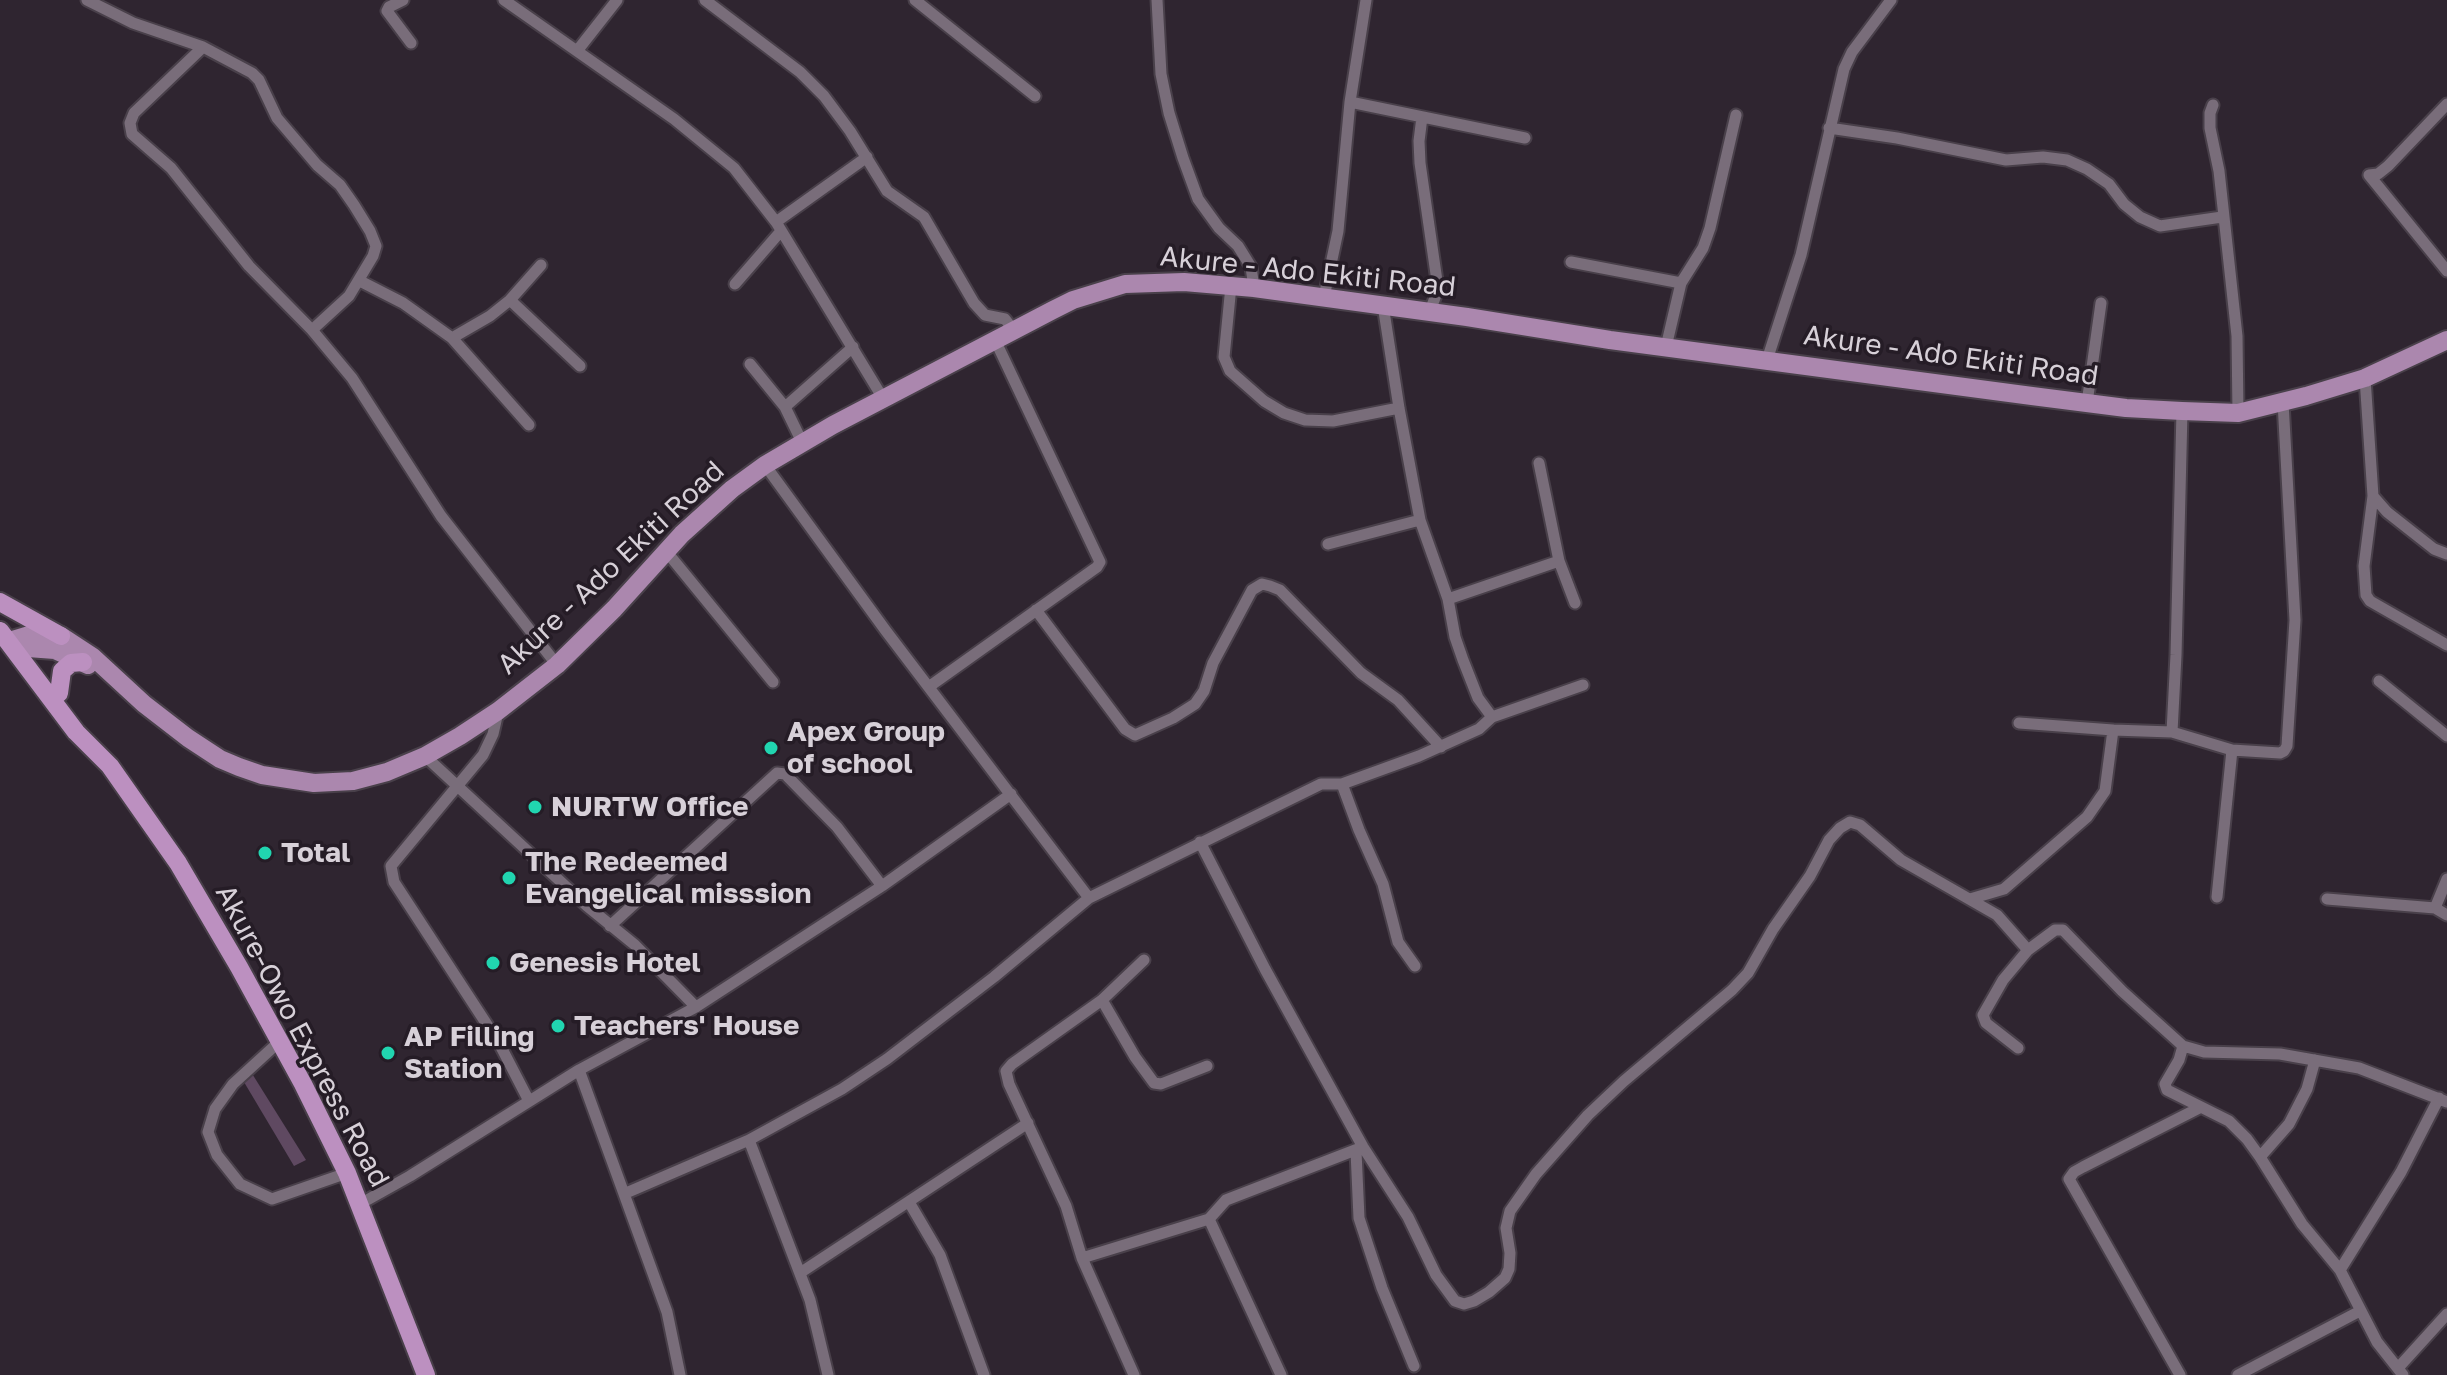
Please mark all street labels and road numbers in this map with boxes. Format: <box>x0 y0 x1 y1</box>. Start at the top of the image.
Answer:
street label: Akure - Ado Ekiti Road <box>1158 240 1458 304</box>
street label: Akure - Ado Ekiti Road <box>1801 319 2101 393</box>
street label: Akure - Ado Ekiti Road <box>491 454 731 682</box>
street label: Akure-Owo Express Road <box>208 879 396 1193</box>

